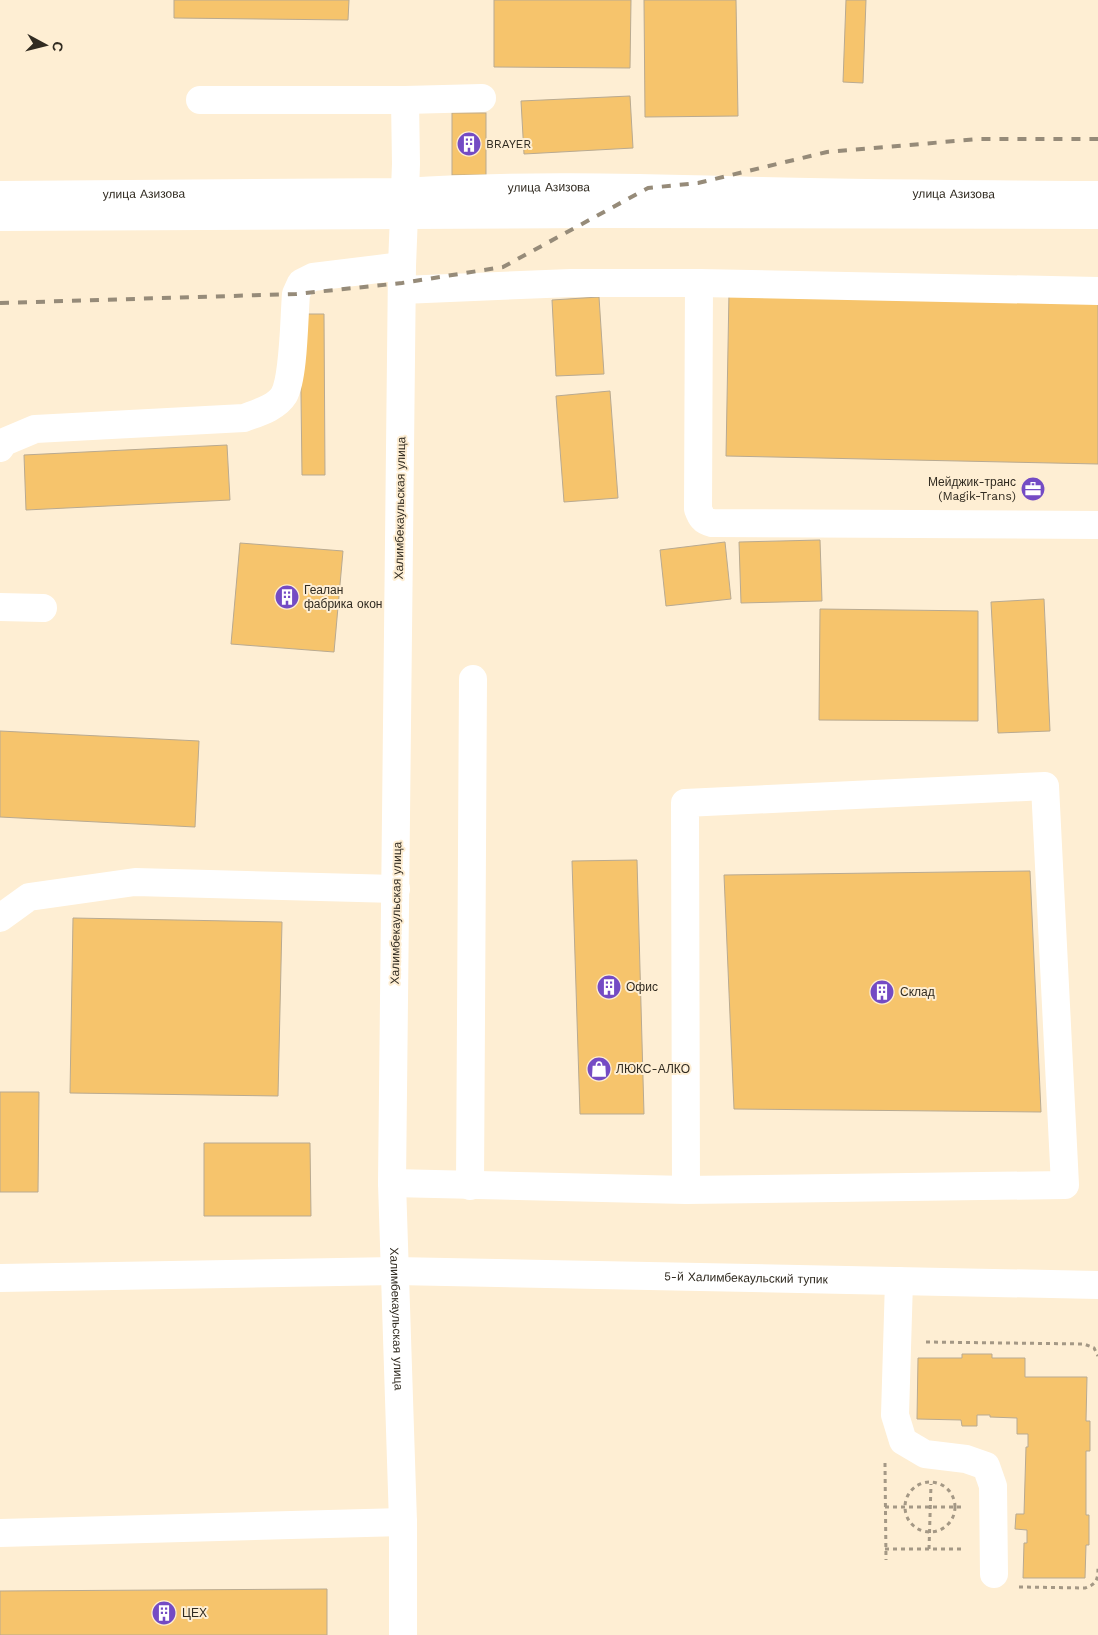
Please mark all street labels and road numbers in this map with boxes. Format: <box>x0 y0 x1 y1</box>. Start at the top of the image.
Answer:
street label: улица Азизова <box>508 180 590 195</box>
street label: улица Азизова <box>103 187 186 201</box>
street label: улица Азизова <box>913 187 995 201</box>
street label: Халимбекаульская улица <box>392 436 408 579</box>
street label: Халимбекаульская улица <box>388 841 404 984</box>
street label: Халимбекаульская улица <box>387 1247 406 1391</box>
street label: 5-й Халимбекаульский тупик <box>664 1269 829 1287</box>

